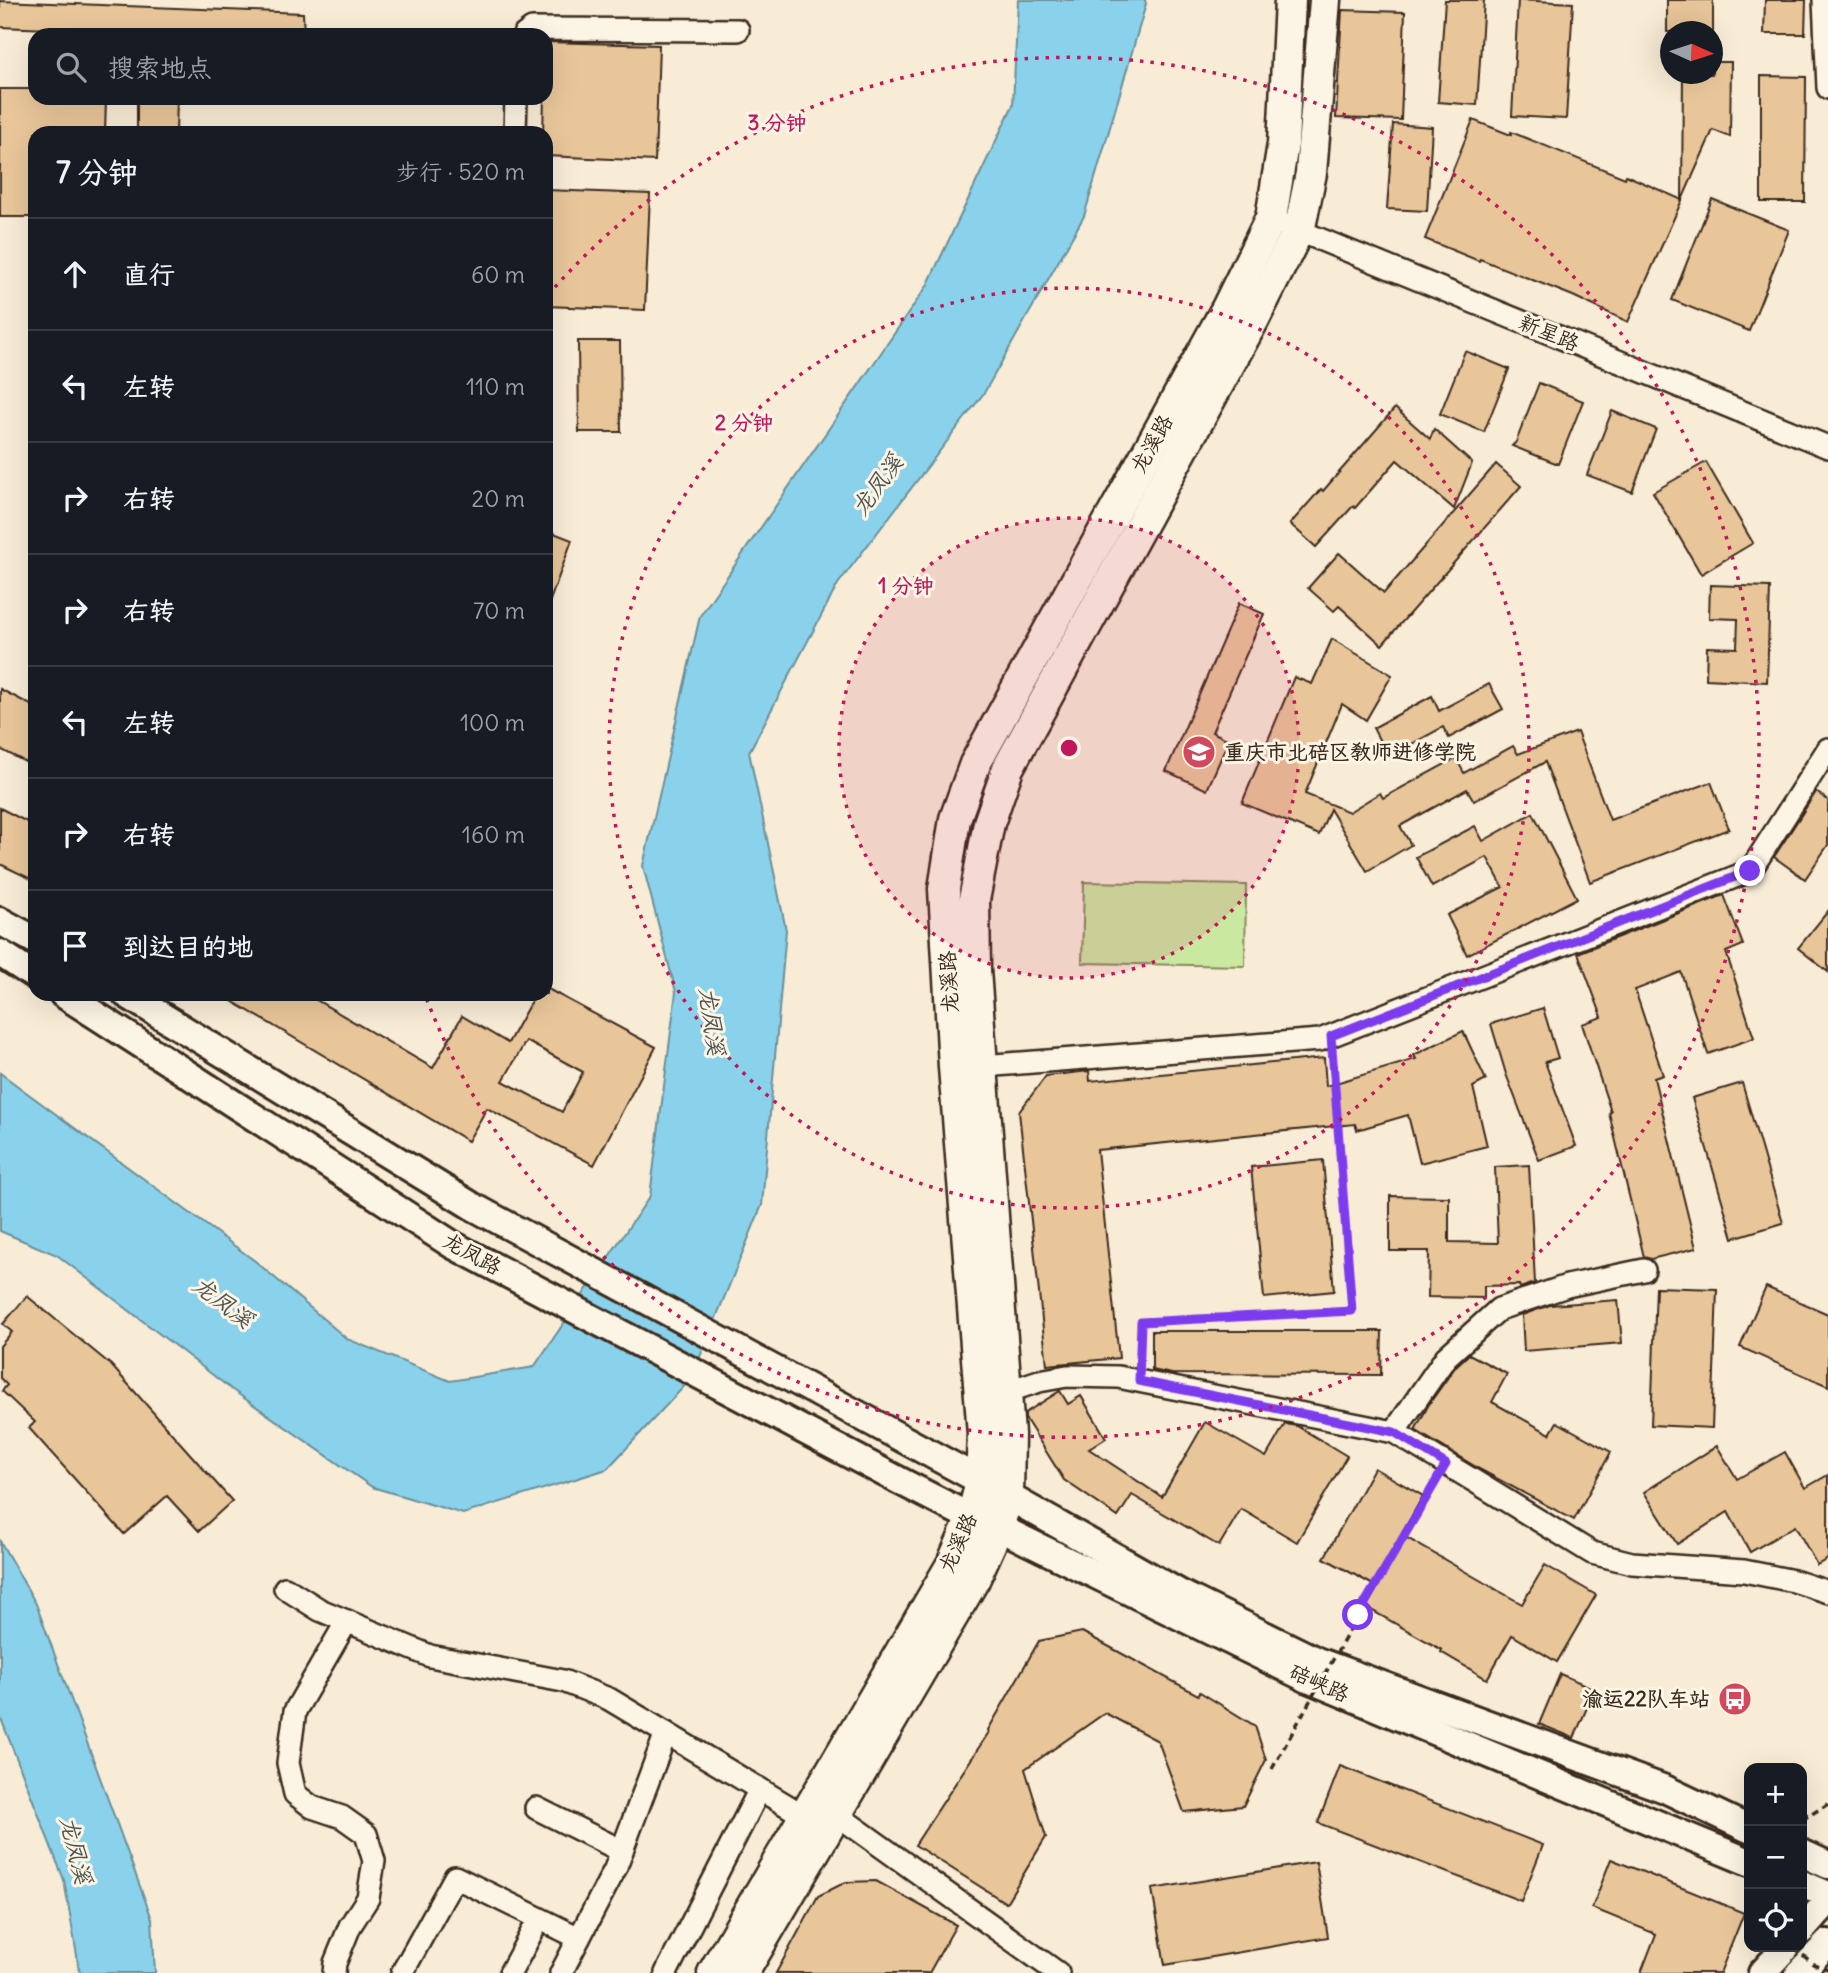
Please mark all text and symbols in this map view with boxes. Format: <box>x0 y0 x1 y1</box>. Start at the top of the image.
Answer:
north arrow <box>1660 21 1723 84</box>
search box <box>28 28 553 105</box>
icon: search <box>52 48 90 86</box>
text: 搜索地点 <box>108 51 212 84</box>
text: 3 分钟 <box>748 109 806 136</box>
text: 7 分钟 <box>56 153 138 191</box>
text: 步行 · 520 m <box>396 157 525 186</box>
icon: ahead <box>56 255 94 293</box>
text: 直行 <box>123 258 175 291</box>
text: 60 m <box>471 260 525 289</box>
street label: 新星路 <box>1515 308 1583 357</box>
icon: left <box>56 367 94 405</box>
text: 左转 <box>123 370 175 403</box>
text: 110 m <box>466 372 525 401</box>
text: 2 分钟 <box>715 409 773 436</box>
street label: 龙溪路 <box>1124 410 1179 478</box>
water label: 龙凤溪 <box>845 447 910 521</box>
icon: right <box>56 479 94 517</box>
text: 右转 <box>123 482 175 515</box>
text: 20 m <box>472 484 525 513</box>
text: 1 分钟 <box>878 572 934 599</box>
icon: right <box>56 591 94 629</box>
text: 右转 <box>123 594 175 627</box>
text: 70 m <box>473 596 525 625</box>
icon: left <box>56 703 94 741</box>
text: 左转 <box>123 706 175 739</box>
text: 100 m <box>460 708 525 737</box>
school or university icon: 重庆市北碚区教师进修学院 <box>1180 733 1218 771</box>
centre of rings <box>1057 736 1081 760</box>
place label: 重庆市北碚区教师进修学院 <box>1224 738 1476 765</box>
icon: right <box>56 815 94 853</box>
text: 右转 <box>123 818 175 851</box>
text: 160 m <box>462 820 525 849</box>
route end <box>1734 855 1765 886</box>
icon: arrive <box>56 927 94 965</box>
text: 到达目的地 <box>123 930 253 963</box>
street label: 龙溪路 <box>933 950 964 1014</box>
water label: 龙凤溪 <box>693 985 732 1059</box>
street label: 龙凤路 <box>438 1226 506 1281</box>
water label: 龙凤溪 <box>187 1269 261 1335</box>
street label: 龙溪路 <box>932 1509 983 1577</box>
route start <box>1342 1599 1373 1630</box>
street label: 碚峡路 <box>1285 1657 1353 1708</box>
bus stop icon: 渝运22队车站 <box>1716 1680 1754 1718</box>
place label: 渝运22队车站 <box>1582 1685 1710 1712</box>
map controls <box>1744 1763 1807 1952</box>
button: + <box>1744 1763 1807 1826</box>
water label: 龙凤溪 <box>54 1813 99 1889</box>
button: − <box>1744 1826 1807 1889</box>
button: locate <box>1744 1889 1807 1952</box>

